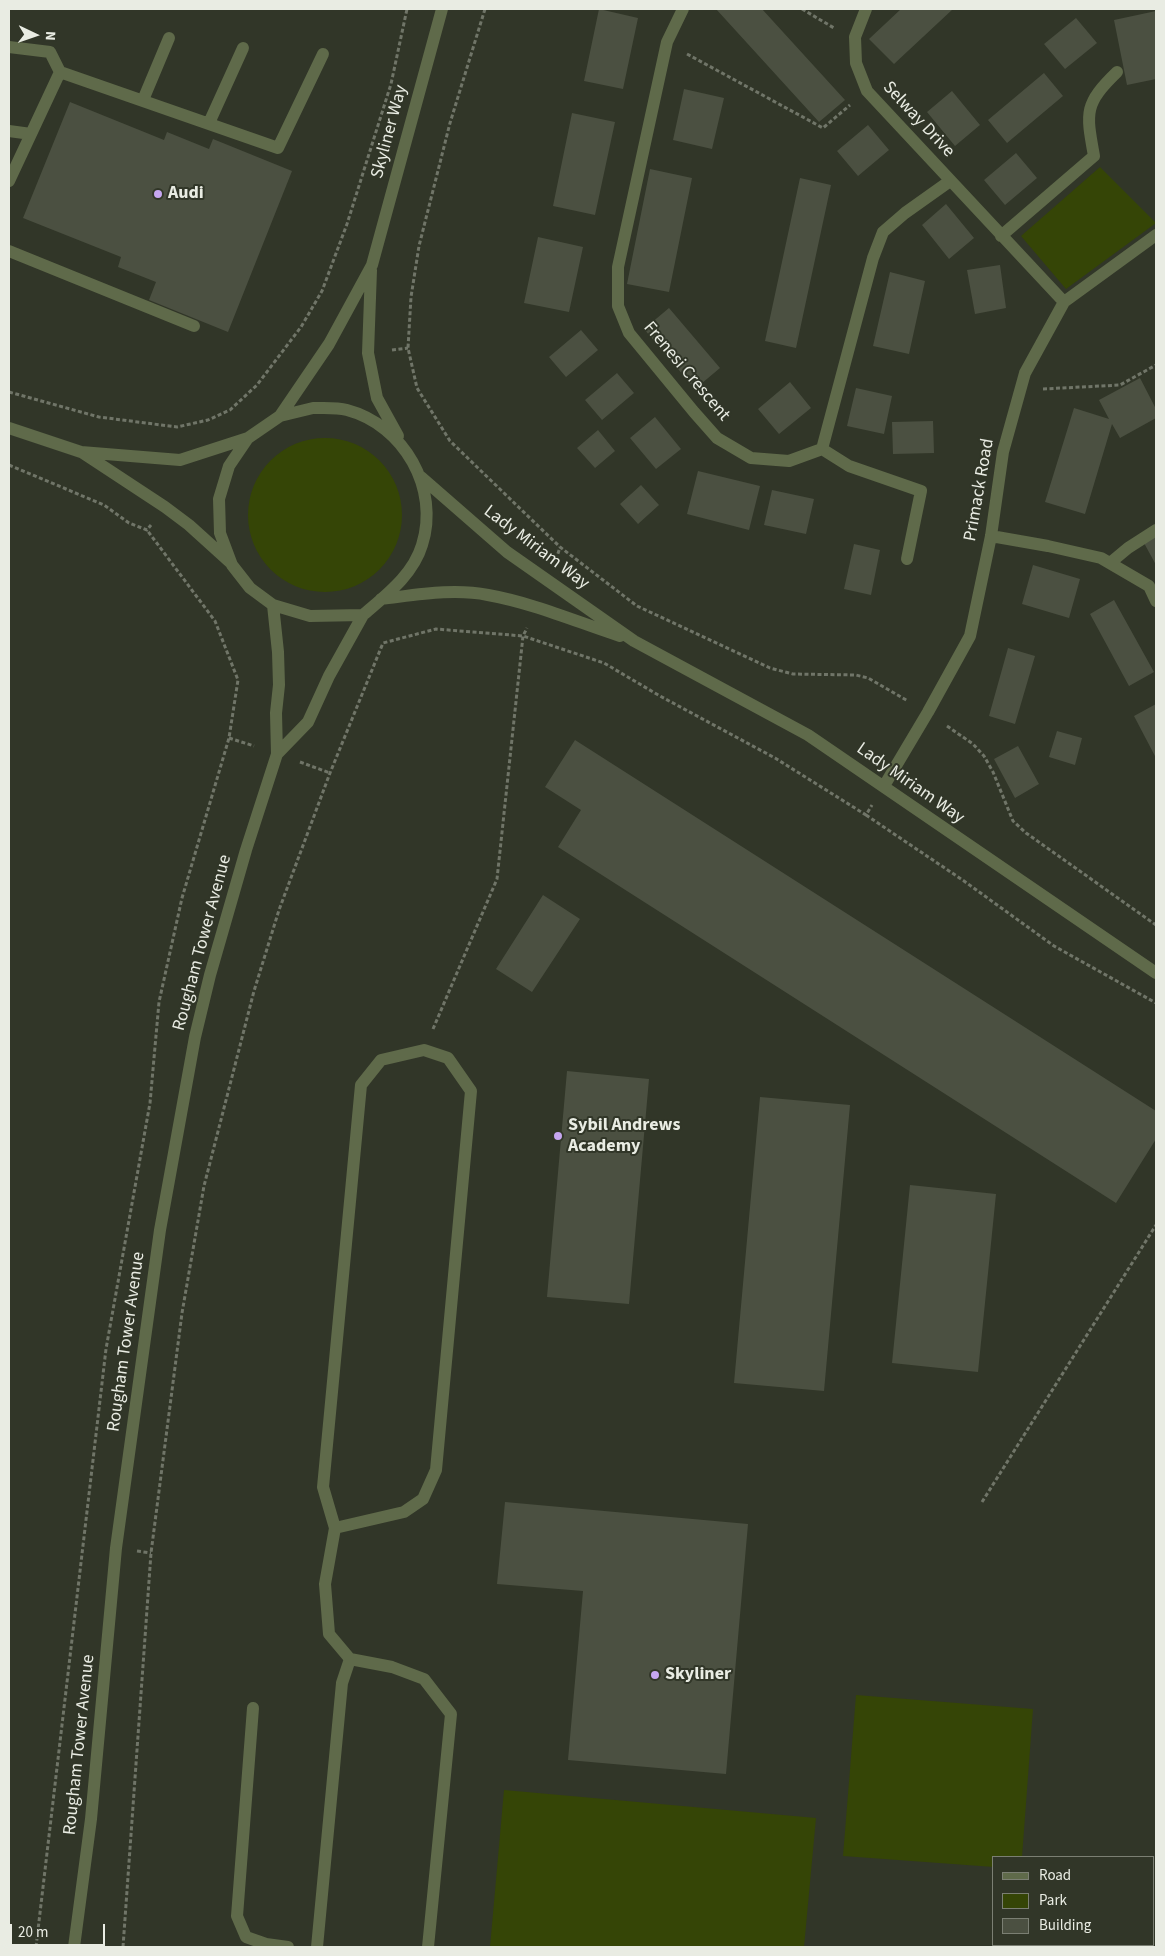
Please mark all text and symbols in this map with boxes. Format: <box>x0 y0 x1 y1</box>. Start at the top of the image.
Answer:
north arrow <box>10 10 60 60</box>
text: N <box>40 31 60 41</box>
street label: Selway Drive <box>877 78 959 162</box>
street label: Skyliner Way <box>367 83 413 181</box>
place label: Audi <box>168 183 204 205</box>
marker: Audi <box>152 188 164 200</box>
street label: Frenesi Crescent <box>638 318 734 426</box>
street label: Primack Road <box>960 437 1000 543</box>
street label: Lady Miriam Way <box>479 501 593 595</box>
street label: Lady Miriam Way <box>852 739 968 829</box>
street label: Rougham Tower Avenue <box>169 853 237 1033</box>
place label: Sybil Andrews Academy <box>568 1115 680 1158</box>
marker: Sybil Andrews Academy <box>552 1130 564 1142</box>
street label: Rougham Tower Avenue <box>104 1251 150 1433</box>
street label: Rougham Tower Avenue <box>60 1654 100 1836</box>
place label: Skyliner <box>665 1664 731 1686</box>
marker: Skyliner <box>649 1669 661 1681</box>
legend <box>992 1856 1155 1946</box>
text: Road <box>1039 1865 1071 1886</box>
text: Park <box>1039 1890 1067 1911</box>
scale bar <box>12 1914 108 1946</box>
text: Building <box>1039 1915 1091 1936</box>
text: 20 m <box>18 1922 48 1943</box>

